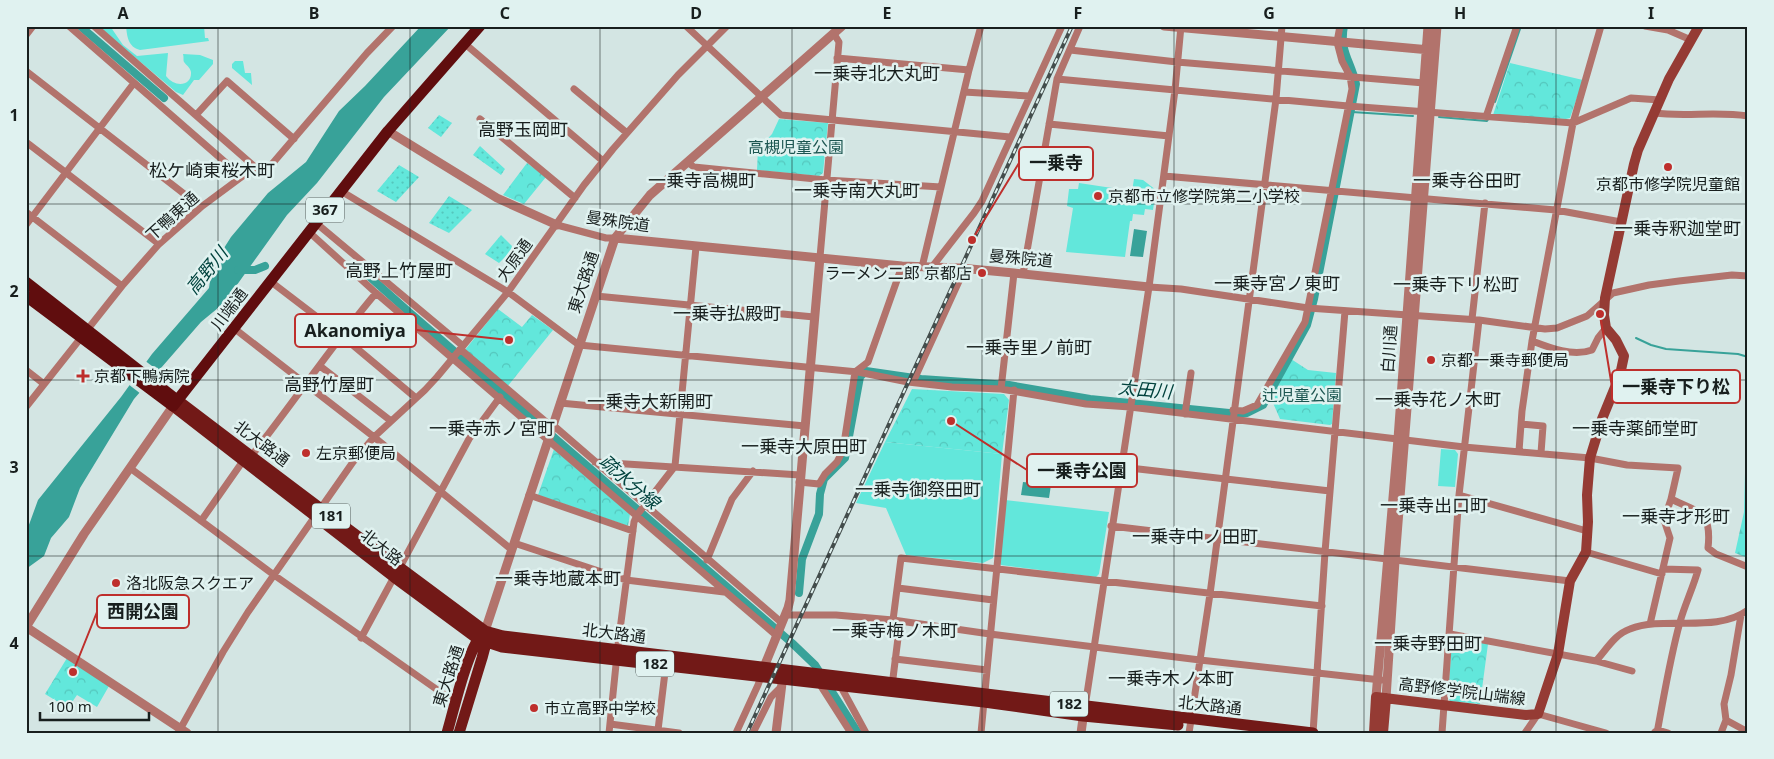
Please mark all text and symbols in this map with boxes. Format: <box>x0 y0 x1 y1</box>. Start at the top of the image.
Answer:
text: A <box>117 2 129 24</box>
text: B <box>309 2 319 24</box>
text: C <box>500 2 510 24</box>
text: D <box>690 2 702 24</box>
text: E <box>883 2 892 24</box>
text: F <box>1074 2 1082 24</box>
text: G <box>1263 2 1275 24</box>
text: H <box>1454 2 1466 24</box>
text: I <box>1648 2 1654 24</box>
district label: 一乗寺北大丸町 <box>814 61 940 85</box>
text: 1 <box>9 104 19 126</box>
district label: 高野玉岡町 <box>478 117 568 141</box>
park label: 高槻児童公園 <box>748 136 844 158</box>
callout: 一乗寺 <box>1019 147 1093 180</box>
text: 一乗寺 <box>1029 150 1083 174</box>
district label: 松ケ崎東桜木町 <box>149 158 275 182</box>
marker: 京都市修学院児童館 <box>1662 161 1674 173</box>
district label: 一乗寺高槻町 <box>648 168 756 192</box>
district label: 一乗寺谷田町 <box>1413 168 1521 192</box>
place label: 京都市修学院児童館 <box>1596 173 1740 195</box>
district label: 一乗寺南大丸町 <box>794 178 920 202</box>
place label: 京都市立修学院第二小学校 <box>1108 185 1300 207</box>
street label: 下鴨東通 <box>141 186 203 246</box>
marker: 京都市立修学院第二小学校 <box>1092 190 1104 202</box>
road number: 367 <box>306 198 344 222</box>
street label: 曼殊院道 <box>585 206 651 236</box>
district label: 一乗寺釈迦堂町 <box>1615 216 1741 240</box>
street label: 大原通 <box>491 234 537 286</box>
water label: 高野川 <box>180 240 234 299</box>
street label: 曼殊院道 <box>988 244 1054 272</box>
street label: 東大路通 <box>563 248 603 316</box>
district label: 高野上竹屋町 <box>345 258 453 282</box>
place label: ラーメン二郎 京都店 <box>824 262 972 284</box>
marker: ラーメン二郎 京都店 <box>976 267 988 279</box>
district label: 一乗寺宮ノ東町 <box>1214 271 1340 295</box>
district label: 一乗寺下リ松町 <box>1393 272 1519 296</box>
text: 2 <box>9 280 19 302</box>
street label: 川端通 <box>206 283 252 335</box>
district label: 一乗寺払殿町 <box>673 301 781 325</box>
callout: Akanomiya <box>295 314 416 347</box>
text: Akanomiya <box>304 318 406 342</box>
street label: 白川通 <box>1376 324 1402 374</box>
district label: 一乗寺里ノ前町 <box>966 335 1092 359</box>
place label: 京都一乗寺郵便局 <box>1441 349 1569 371</box>
marker: 京都一乗寺郵便局 <box>1425 354 1437 366</box>
place label: 京都下鴨病院 <box>94 365 190 387</box>
marker: 京都下鴨病院 <box>76 369 90 383</box>
callout: 一乗寺下り松 <box>1612 370 1740 403</box>
district label: 高野竹屋町 <box>284 372 374 396</box>
text: 一乗寺下り松 <box>1622 374 1730 398</box>
water label: 太田川 <box>1117 375 1175 403</box>
park label: 辻児童公園 <box>1262 384 1342 406</box>
district label: 一乗寺花ノ木町 <box>1375 387 1501 411</box>
district label: 一乗寺大新開町 <box>587 389 713 413</box>
street label: 北大路通 <box>230 415 294 471</box>
district label: 一乗寺赤ノ宮町 <box>429 416 555 440</box>
district label: 一乗寺薬師堂町 <box>1572 416 1698 440</box>
district label: 一乗寺大原田町 <box>741 434 867 458</box>
place label: 左京郵便局 <box>316 442 396 464</box>
marker: 左京郵便局 <box>300 447 312 459</box>
water label: 疏水分線 <box>595 449 666 515</box>
callout: 一乗寺公園 <box>1027 454 1137 487</box>
text: 3 <box>9 456 19 478</box>
text: 一乗寺公園 <box>1037 458 1127 482</box>
district label: 一乗寺御祭田町 <box>855 477 981 501</box>
district label: 一乗寺出口町 <box>1380 493 1488 517</box>
road number: 181 <box>312 504 350 528</box>
district label: 一乗寺才形町 <box>1622 504 1730 528</box>
street label: 北大路 <box>356 524 408 570</box>
district label: 一乗寺中ノ田町 <box>1132 524 1258 548</box>
district label: 一乗寺地蔵本町 <box>495 566 621 590</box>
place label: 洛北阪急スクエア <box>126 572 254 594</box>
marker: 洛北阪急スクエア <box>110 577 122 589</box>
callout: 西開公園 <box>97 595 189 628</box>
text: 西開公園 <box>107 599 179 623</box>
street label: 北大路通 <box>581 618 647 648</box>
district label: 一乗寺梅ノ木町 <box>832 618 958 642</box>
district label: 一乗寺野田町 <box>1374 631 1482 655</box>
text: 4 <box>9 632 19 654</box>
street label: 東大路通 <box>428 642 468 710</box>
road number: 182 <box>636 652 674 676</box>
district label: 一乗寺木ノ本町 <box>1108 666 1234 690</box>
street label: 高野修学院山端線 <box>1397 672 1527 710</box>
scale bar <box>40 689 149 721</box>
street label: 北大路通 <box>1177 691 1243 719</box>
road number: 182 <box>1050 692 1088 716</box>
text: 100 m <box>48 696 92 716</box>
place label: 市立高野中学校 <box>544 697 656 719</box>
marker: 市立高野中学校 <box>528 702 540 714</box>

